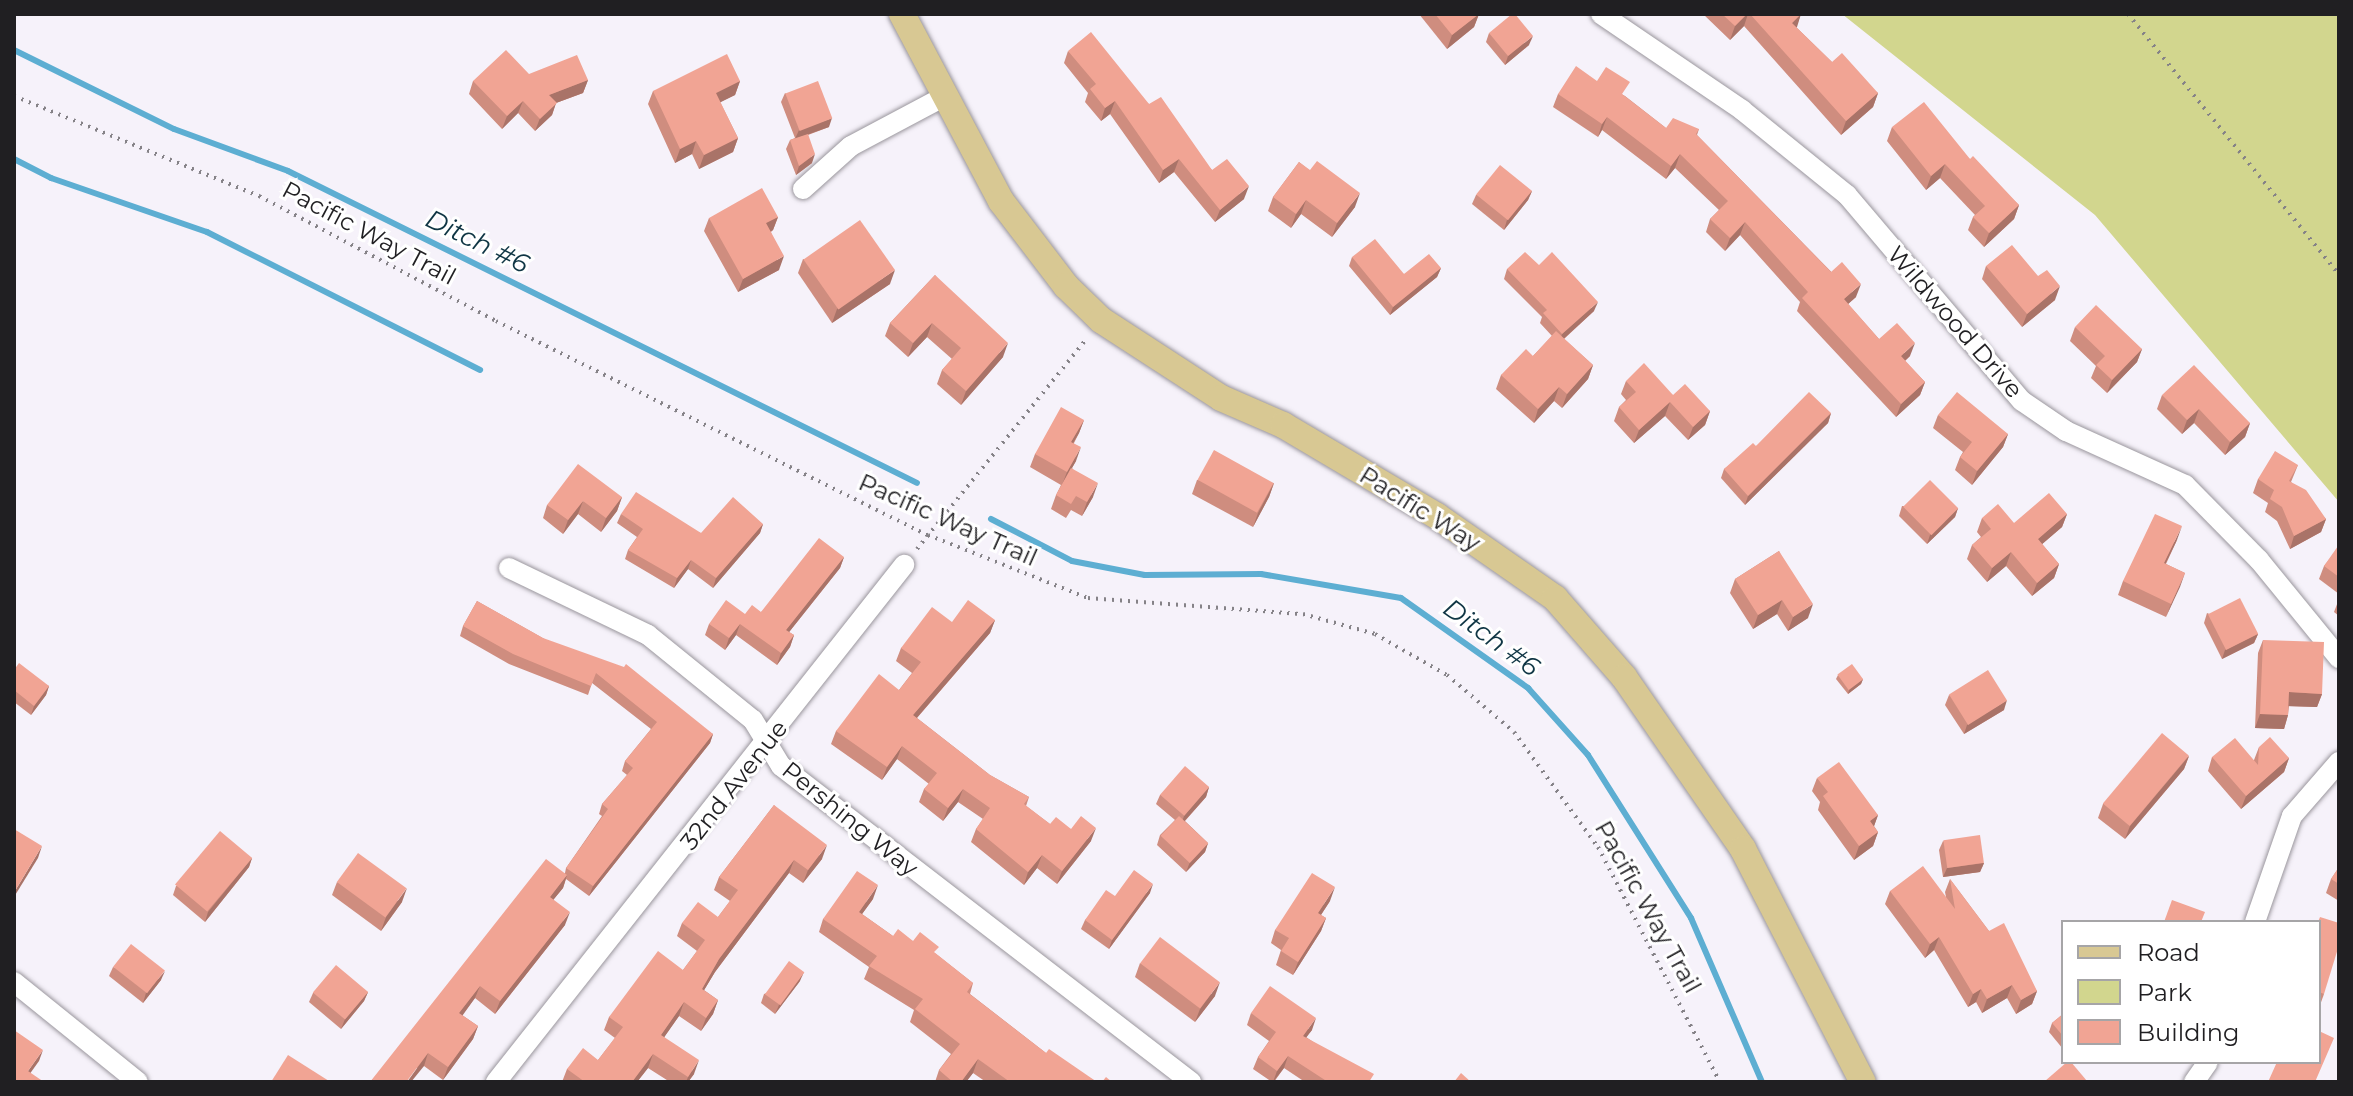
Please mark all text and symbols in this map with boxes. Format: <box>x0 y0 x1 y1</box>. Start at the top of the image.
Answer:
street label: Pacific Way Trail <box>277 175 461 291</box>
water label: Ditch #6 <box>420 204 534 280</box>
street label: Wildwood Drive <box>1881 240 2029 404</box>
street label: Pacific Way <box>1354 460 1486 558</box>
street label: Pacific Way Trail <box>854 468 1042 572</box>
water label: Ditch #6 <box>1437 593 1545 683</box>
street label: 32nd Avenue <box>675 715 793 855</box>
street label: Pershing Way <box>776 755 924 883</box>
street label: Pacific Way Trail <box>1589 816 1707 998</box>
legend <box>2061 920 2321 1064</box>
text: Road <box>2137 938 2200 967</box>
text: Park <box>2137 978 2192 1007</box>
text: Building <box>2137 1018 2240 1047</box>

